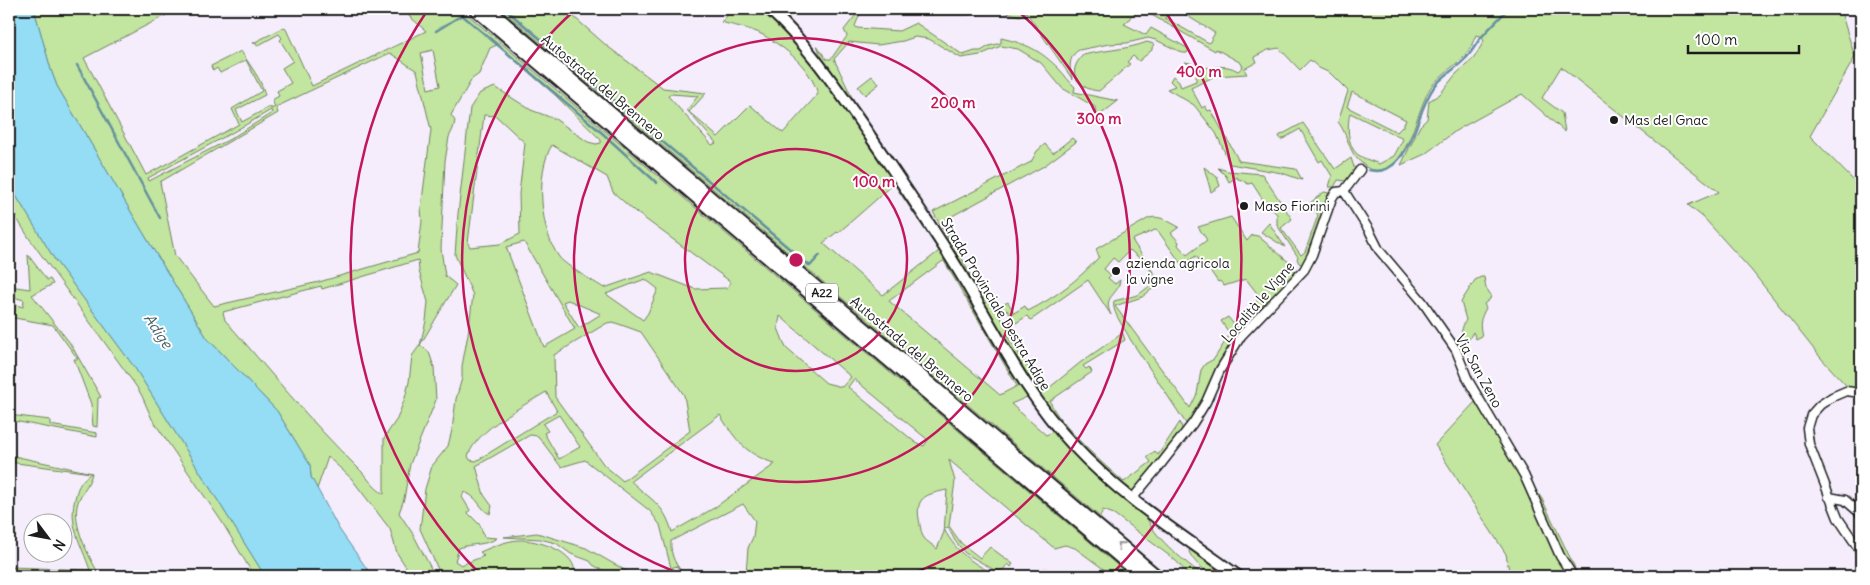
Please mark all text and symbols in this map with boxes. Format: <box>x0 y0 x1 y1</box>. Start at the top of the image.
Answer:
scale bar <box>1688 22 1799 54</box>
street label: Autostrada del Brennero <box>538 30 668 144</box>
text: 100 m <box>1695 30 1737 49</box>
text: 400 m <box>1176 62 1222 81</box>
text: 200 m <box>931 93 975 112</box>
text: 300 m <box>1077 109 1122 128</box>
place label: Mas del Gnac <box>1624 111 1708 129</box>
marker: Mas del Gnac <box>1608 114 1620 126</box>
text: 100 m <box>853 172 895 191</box>
place label: Maso Fiorini <box>1254 197 1330 215</box>
marker: Maso Fiorini <box>1238 200 1250 212</box>
street label: Strada Provinciale Destra Adige <box>937 214 1055 394</box>
centre of rings <box>787 251 805 269</box>
place label: azienda agricola la vigne <box>1126 254 1230 288</box>
street label: Località le Vigne <box>1218 258 1298 346</box>
marker: azienda agricola la vigne <box>1110 265 1122 277</box>
road number: A22 <box>806 284 838 302</box>
street label: Autostrada del Brennero <box>847 292 977 406</box>
water label: Adige <box>140 310 178 353</box>
street label: Via San Zeno <box>1451 331 1507 411</box>
north arrow <box>22 512 72 562</box>
text: N <box>49 536 69 554</box>
one-way arrow <box>1116 541 1125 550</box>

